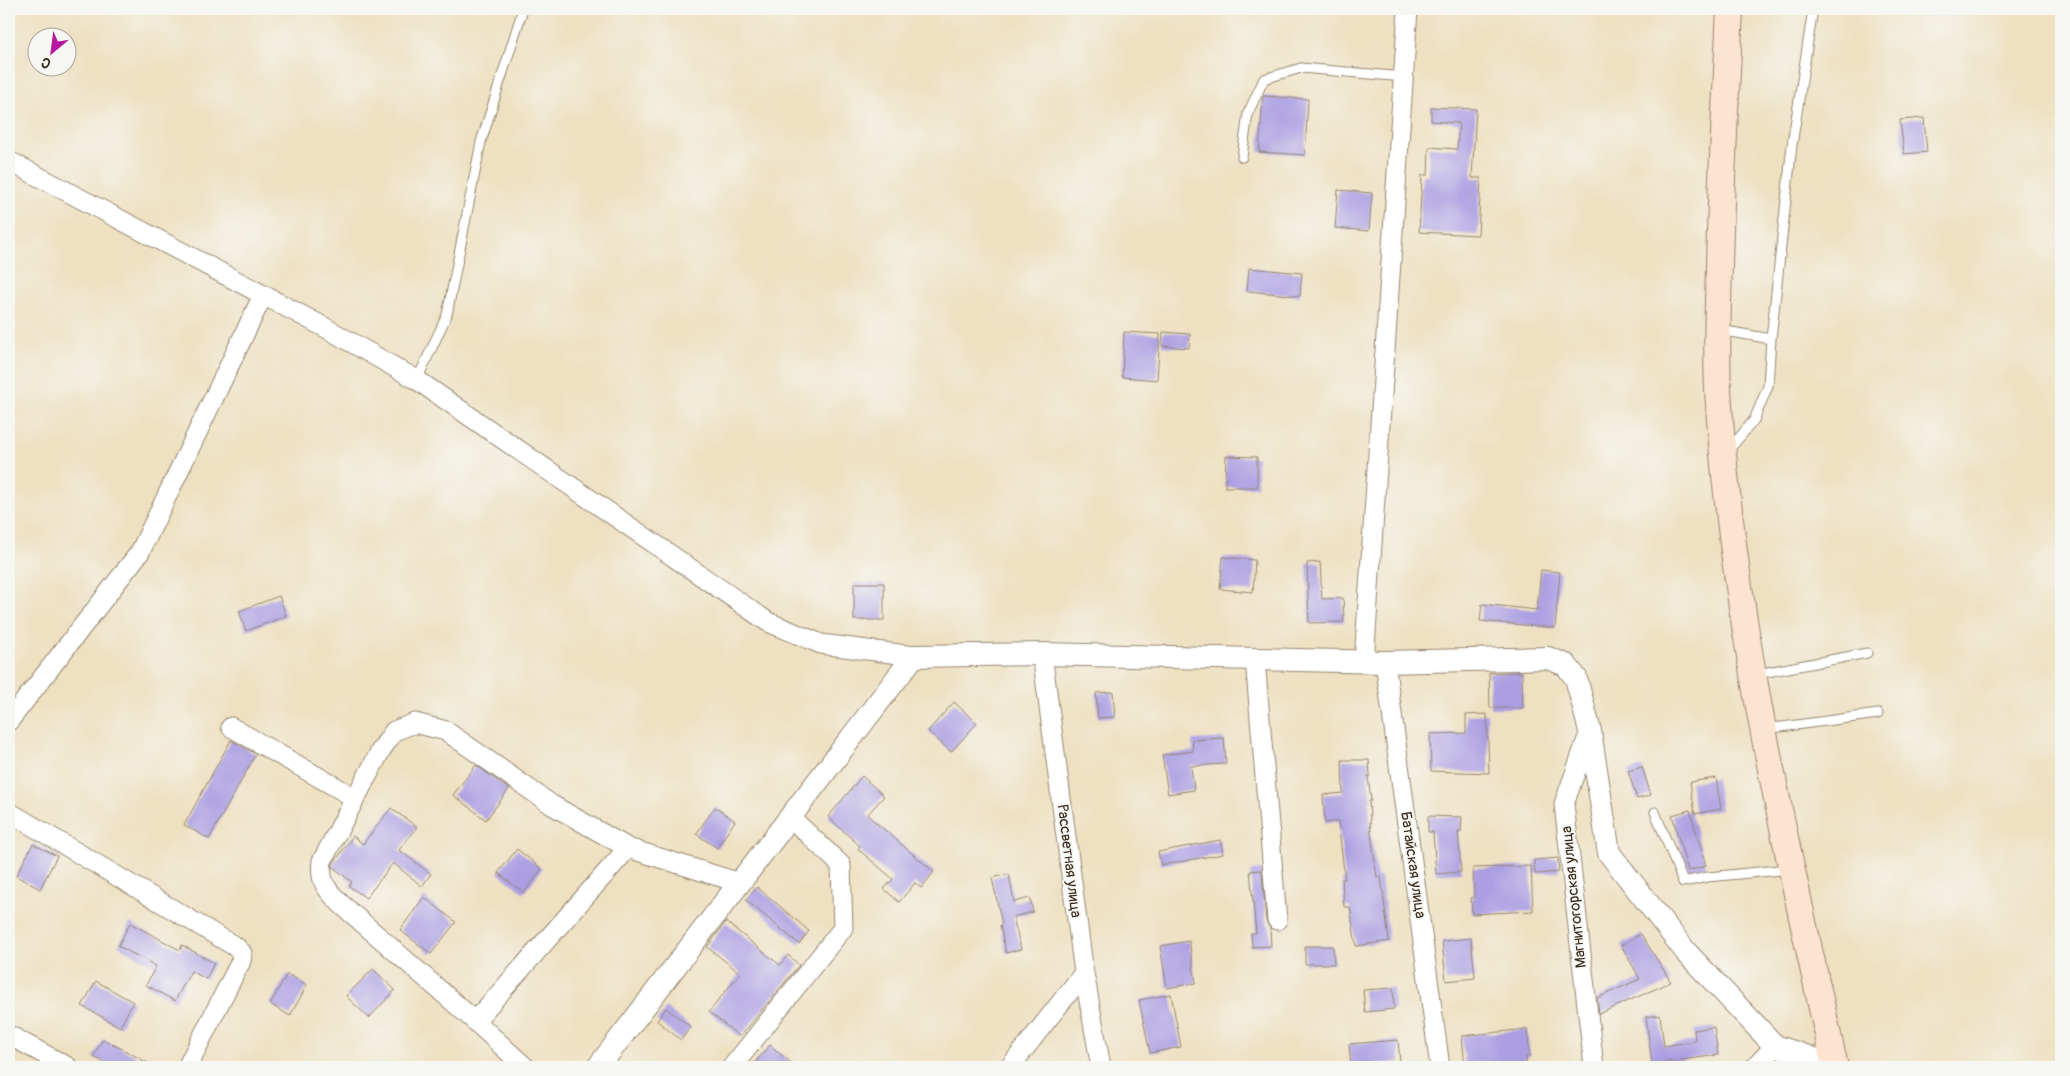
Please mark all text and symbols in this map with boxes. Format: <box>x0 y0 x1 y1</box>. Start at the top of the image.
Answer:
north arrow <box>28 28 78 78</box>
text: С <box>38 53 54 72</box>
street label: Рассветная улица <box>1053 803 1085 919</box>
street label: Батайская улица <box>1396 810 1430 920</box>
street label: Магнитогорская улица <box>1557 825 1591 969</box>

